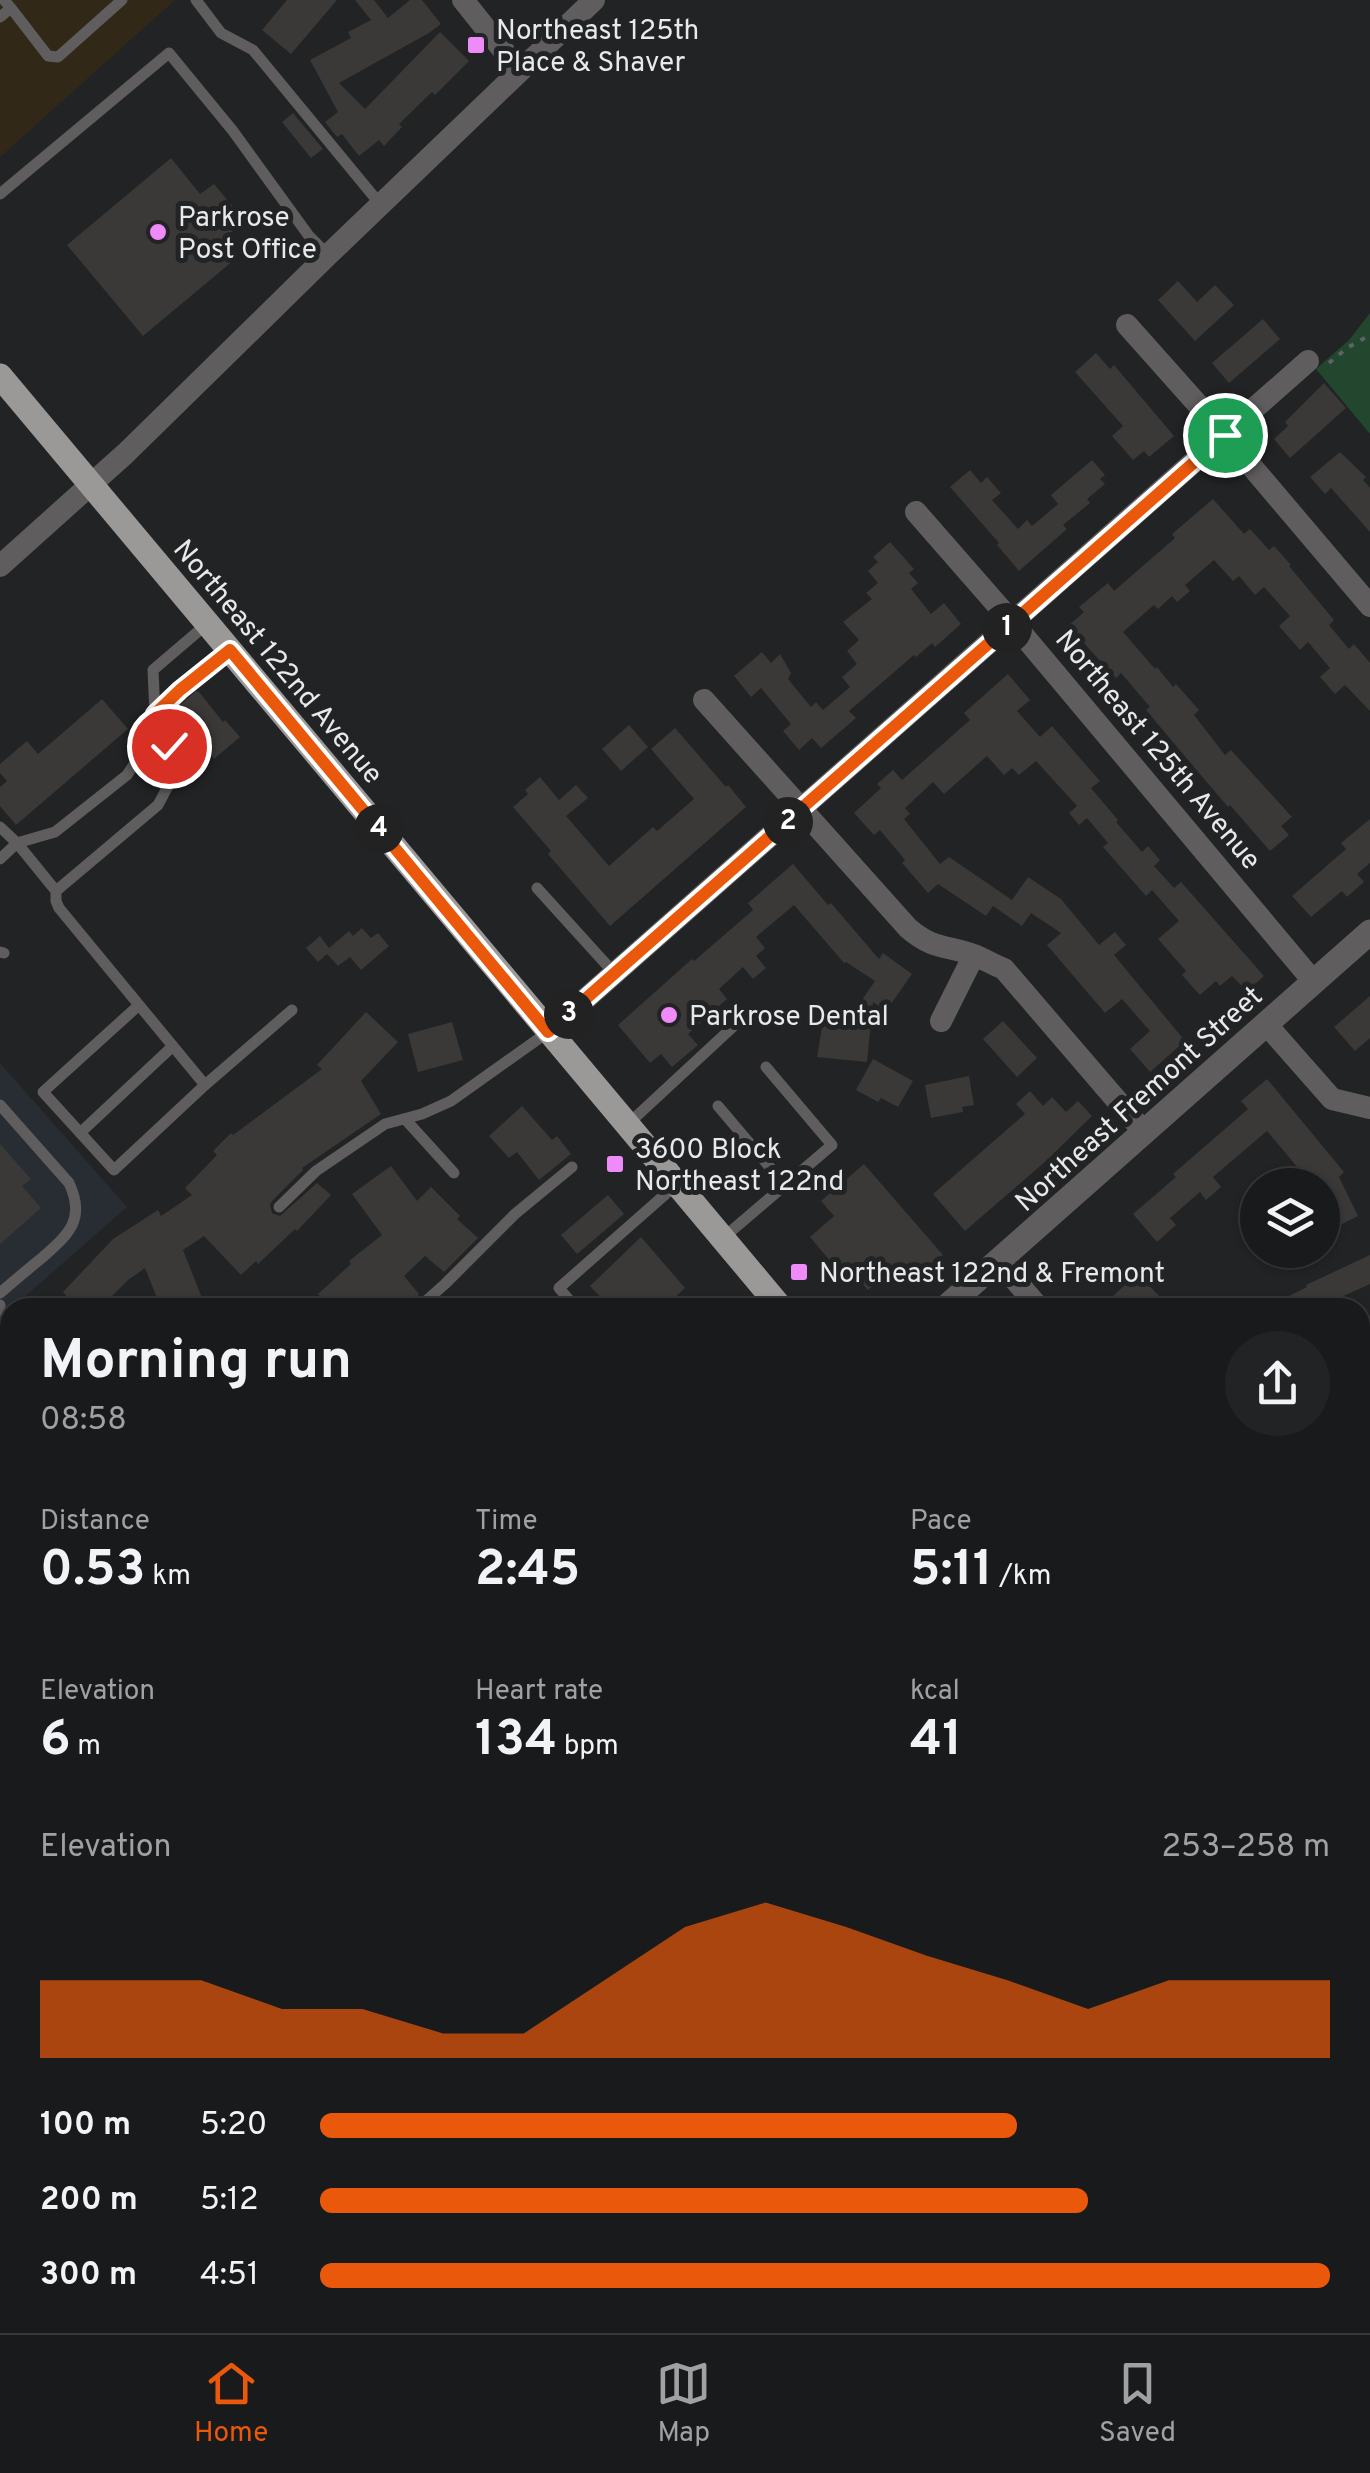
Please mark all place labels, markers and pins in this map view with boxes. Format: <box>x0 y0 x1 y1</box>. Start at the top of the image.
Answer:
place label: Northeast 125th Place & Shaver <box>496 14 699 82</box>
marker: Northeast 125th Place & Shaver <box>465 34 487 56</box>
place label: Parkrose Post Office <box>178 201 317 269</box>
marker: Parkrose Post Office <box>147 221 169 243</box>
pin <box>1183 393 1268 478</box>
pin: 1 <box>982 603 1032 653</box>
pin <box>127 704 212 789</box>
pin: 2 <box>763 797 813 847</box>
pin: 4 <box>354 804 404 854</box>
pin: 3 <box>544 989 594 1039</box>
place label: Parkrose Dental <box>689 1000 889 1036</box>
marker: Parkrose Dental <box>658 1004 680 1026</box>
place label: 3600 Block Northeast 122nd <box>635 1133 844 1201</box>
marker: 3600 Block Northeast 122nd <box>604 1153 626 1175</box>
place label: Northeast 122nd & Fremont <box>819 1257 1165 1293</box>
marker: Northeast 122nd & Fremont <box>788 1261 810 1283</box>

